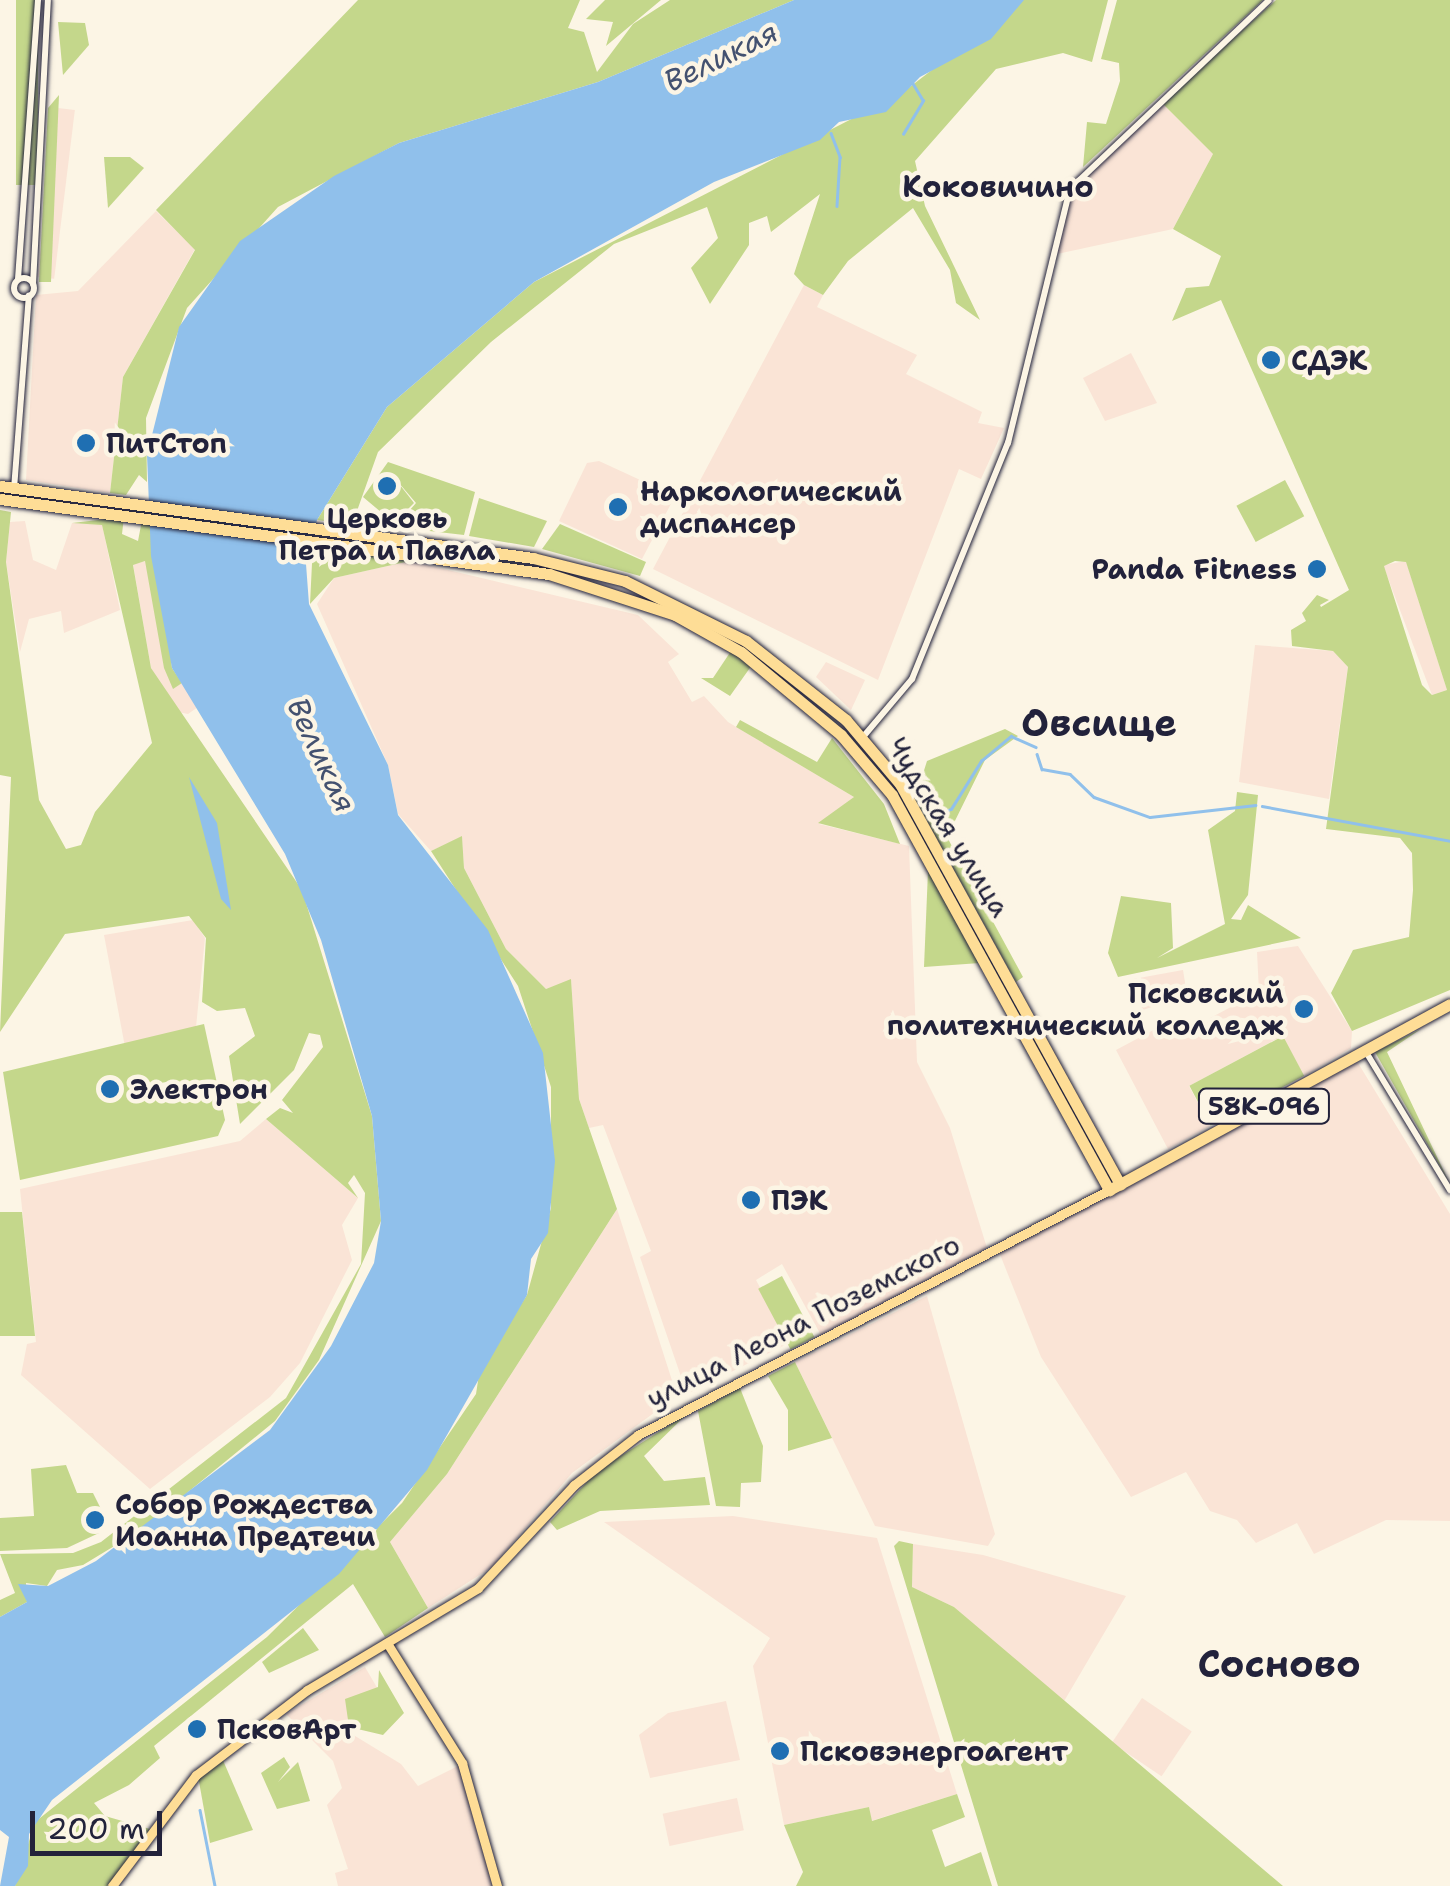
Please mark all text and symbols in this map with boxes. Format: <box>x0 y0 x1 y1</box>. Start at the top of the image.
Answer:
water label: Великая <box>658 14 784 100</box>
district label: Коковичино <box>902 169 1094 205</box>
place label: СДЭК <box>1291 343 1367 377</box>
marker: СДЭК <box>1260 349 1282 371</box>
place label: ПитСтоп <box>106 426 227 460</box>
marker: ПитСтоп <box>75 432 97 454</box>
place label: Наркологический диспансер <box>640 474 902 540</box>
marker: Церковь Петра и Павла <box>376 475 398 497</box>
marker: Наркологический диспансер <box>605 494 631 520</box>
place label: Церковь Петра и Павла <box>279 501 495 567</box>
place label: Panda Fitness <box>1092 552 1297 586</box>
marker: Panda Fitness <box>1306 558 1328 580</box>
water label: Великая <box>279 692 363 818</box>
district label: Овсище <box>1021 700 1177 746</box>
street label: Чудская улица <box>880 731 1018 923</box>
place label: Псковский политехнический колледж <box>886 976 1284 1042</box>
marker: Псковский политехнический колледж <box>1293 998 1315 1020</box>
place label: Электрон <box>130 1072 268 1106</box>
marker: Электрон <box>99 1078 121 1100</box>
road number: 58К-096 <box>1196 1086 1332 1126</box>
place label: ПЭК <box>771 1183 828 1217</box>
marker: ПЭК <box>740 1189 762 1211</box>
street label: улица Леона Поземского <box>641 1227 965 1415</box>
place label: Собор Рождества Иоанна Предтечи <box>115 1487 375 1553</box>
marker: Собор Рождества Иоанна Предтечи <box>84 1509 106 1531</box>
district label: Сосново <box>1197 1641 1361 1687</box>
place label: ПсковАрт <box>217 1712 356 1746</box>
marker: ПсковАрт <box>186 1718 208 1740</box>
place label: Псковэнергоагент <box>800 1734 1068 1768</box>
marker: Псковэнергоагент <box>769 1740 791 1762</box>
scale bar <box>35 1791 168 1853</box>
text: 200 m <box>47 1808 145 1849</box>

